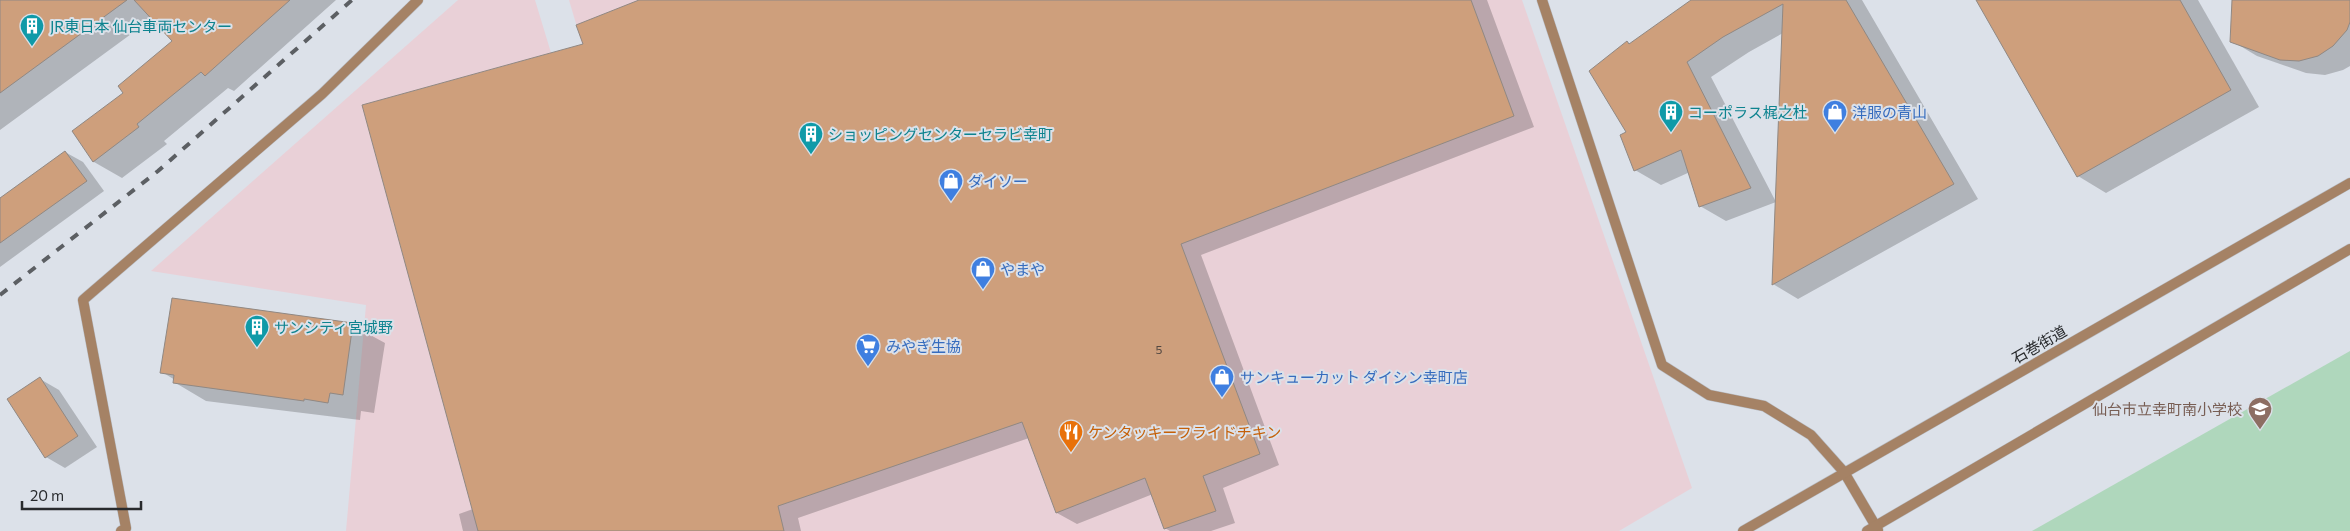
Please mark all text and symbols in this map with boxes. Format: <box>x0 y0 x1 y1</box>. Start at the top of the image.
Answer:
building icon: JR東日本 仙台車両センター <box>19 13 45 47</box>
place label: JR東日本 仙台車両センター <box>50 17 232 35</box>
building icon: コーポラス梶之杜 <box>1658 99 1684 133</box>
shop icon: 洋服の青山 <box>1822 99 1848 133</box>
place label: コーポラス梶之杜 <box>1688 103 1808 121</box>
place label: 洋服の青山 <box>1852 103 1927 121</box>
building icon: ショッピングセンターセラビ幸町 <box>798 121 824 155</box>
place label: ショッピングセンターセラビ幸町 <box>828 125 1053 143</box>
shop icon: ダイソー <box>938 168 964 202</box>
place label: ダイソー <box>968 172 1028 190</box>
shop icon: やまや <box>970 256 996 290</box>
place label: やまや <box>1000 260 1045 278</box>
building icon: サンシティ宮城野 <box>244 314 270 348</box>
place label: サンシティ宮城野 <box>274 318 393 336</box>
street label: 石巻街道 <box>2009 321 2069 367</box>
supermarket icon: みやぎ生協 <box>855 333 881 367</box>
place label: みやぎ生協 <box>886 337 961 355</box>
house number: 5 <box>1156 342 1163 356</box>
shop icon: サンキューカット ダイシン幸町店 <box>1209 364 1235 398</box>
place label: サンキューカット ダイシン幸町店 <box>1240 368 1468 386</box>
school or university icon: 仙台市立幸町南小学校 <box>2247 396 2273 430</box>
place label: 仙台市立幸町南小学校 <box>2092 400 2242 418</box>
restaurant icon: ケンタッキーフライドチキン <box>1058 419 1084 453</box>
place label: ケンタッキーフライドチキン <box>1088 423 1281 441</box>
scale bar <box>22 478 141 510</box>
text: 20 m <box>30 486 64 504</box>

